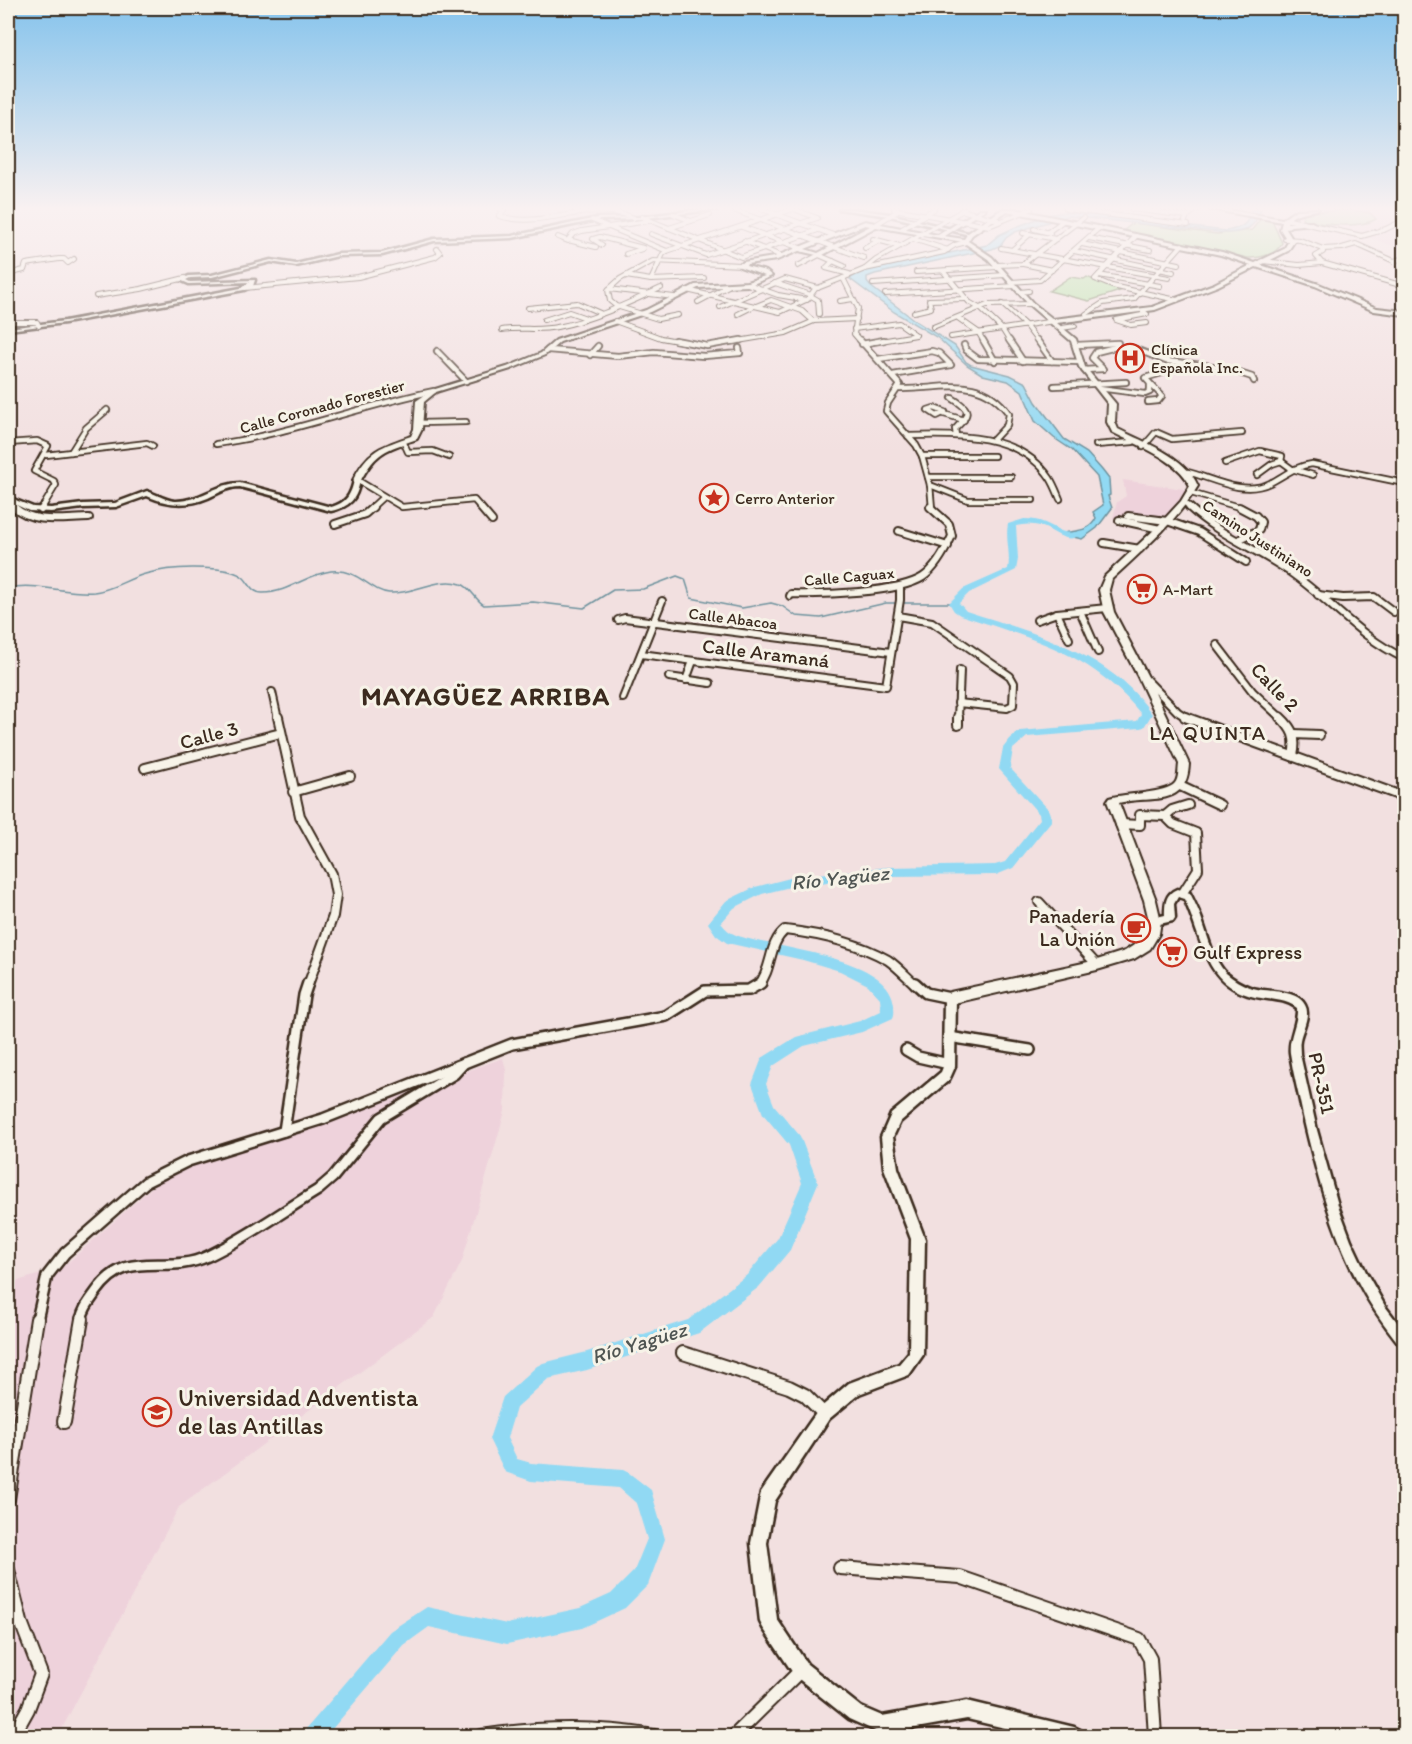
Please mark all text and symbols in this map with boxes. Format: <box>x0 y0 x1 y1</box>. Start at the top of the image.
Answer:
place label: Clínica Española Inc. <box>1151 340 1243 377</box>
hospital icon: Clínica Española Inc. <box>1114 342 1146 374</box>
street label: Calle Coronado Forestier <box>238 375 407 438</box>
place icon: Cerro Anterior <box>698 482 730 514</box>
place label: Cerro Anterior <box>735 489 835 508</box>
street label: Camino Justiniano <box>1199 495 1317 581</box>
street label: Calle Caguax <box>803 563 895 590</box>
supermarket icon: A-Mart <box>1126 573 1158 605</box>
place label: A-Mart <box>1163 580 1213 599</box>
street label: Calle Abacoa <box>687 604 779 633</box>
street label: Calle Aramaná <box>701 633 832 673</box>
street label: Calle 2 <box>1246 657 1304 717</box>
district label: MAYAGÜEZ ARRIBA <box>361 680 611 712</box>
street label: Calle 3 <box>177 716 241 754</box>
district label: LA QUINTA <box>1149 720 1267 745</box>
water label: Río Yagüez <box>790 860 891 895</box>
place label: Panadería La Unión <box>1029 904 1116 951</box>
cafe icon: Panadería La Unión <box>1120 912 1152 944</box>
supermarket icon: Gulf Express <box>1156 936 1188 968</box>
place label: Gulf Express <box>1193 940 1302 964</box>
street label: PR-351 <box>1303 1050 1341 1116</box>
water label: Río Yagüez <box>588 1316 691 1369</box>
place label: Universidad Adventista de las Antillas <box>178 1383 419 1440</box>
school or university icon: Universidad Adventista de las Antillas <box>141 1396 173 1428</box>

